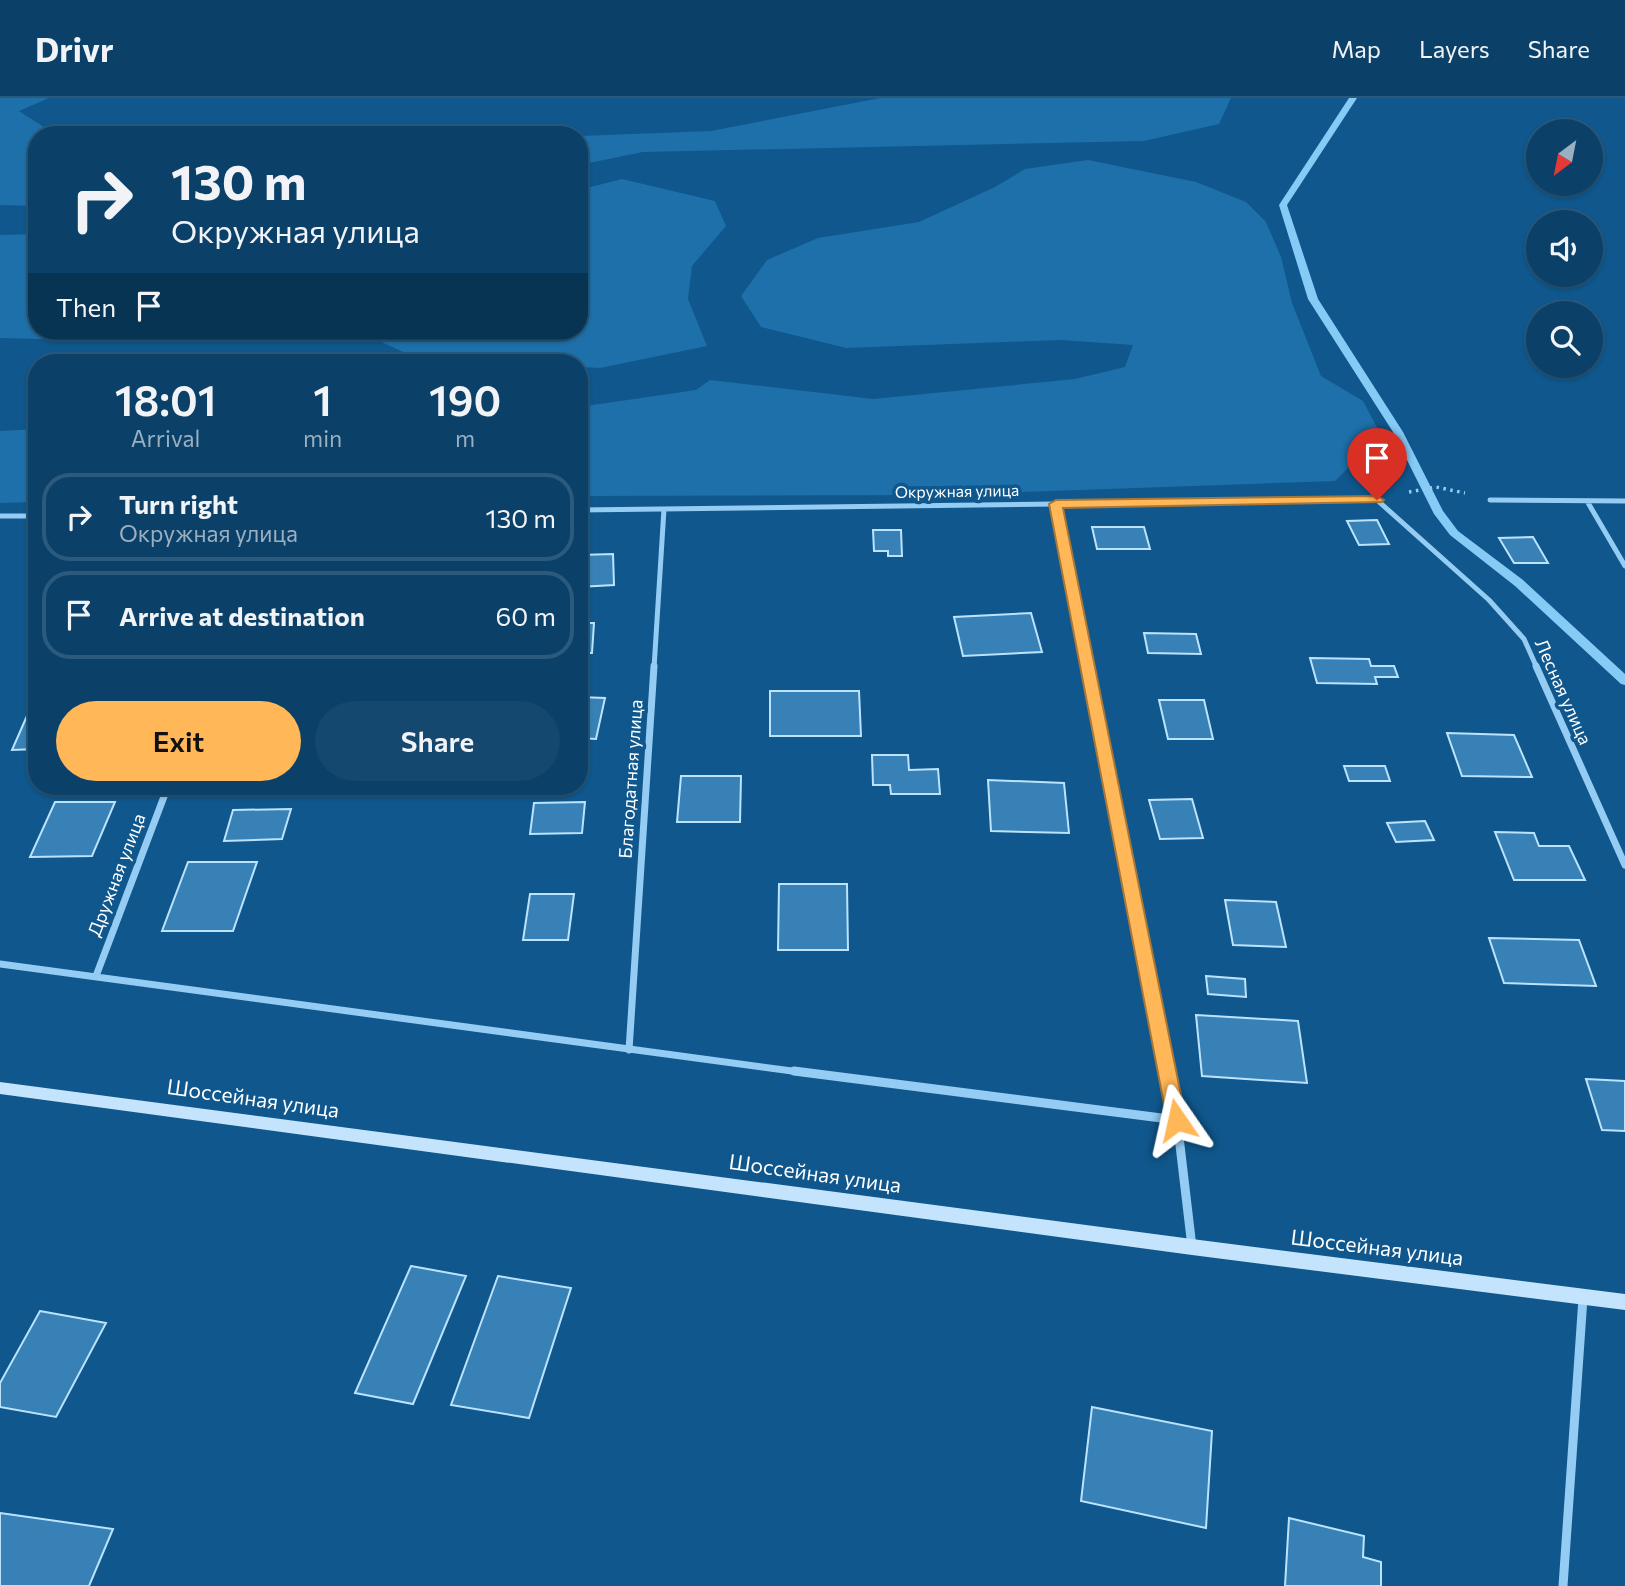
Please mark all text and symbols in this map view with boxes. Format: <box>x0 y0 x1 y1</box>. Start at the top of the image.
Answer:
text: Drivr <box>35 28 114 69</box>
text: Map <box>1332 34 1381 63</box>
text: Layers <box>1419 34 1490 63</box>
text: Share <box>1528 34 1590 63</box>
north arrow <box>1526 119 1603 196</box>
map controls <box>1526 119 1603 378</box>
text: 130 m <box>171 150 306 210</box>
icon: right <box>56 154 147 245</box>
text: Окружная улица <box>171 210 420 250</box>
button: sound <box>1526 210 1603 287</box>
icon: arrive <box>130 287 168 325</box>
text: Then <box>56 291 116 322</box>
button: search <box>1526 301 1603 378</box>
text: 18:01 <box>115 373 216 425</box>
text: 1 <box>313 373 332 425</box>
text: 190 <box>429 373 501 425</box>
text: Arrival <box>131 424 200 452</box>
text: min <box>303 424 342 452</box>
text: m <box>455 424 475 452</box>
pin <box>1347 428 1407 500</box>
icon: arrive <box>1358 439 1396 477</box>
street label: Окружная улица <box>895 480 1019 501</box>
text: Turn right <box>119 488 238 519</box>
icon: right <box>60 498 98 536</box>
text: 130 m <box>485 502 556 533</box>
text: Окружная улица <box>119 519 298 547</box>
icon: arrive <box>60 596 98 634</box>
text: Arrive at destination <box>119 600 365 631</box>
text: 60 m <box>496 600 556 631</box>
street label: Лесная улица <box>1531 635 1597 748</box>
street label: Благодатная улица <box>613 699 647 859</box>
button: Exit <box>56 701 301 781</box>
button: Share <box>315 701 560 781</box>
street label: Дружная улица <box>83 810 150 939</box>
street label: Шоссейная улица <box>165 1073 341 1122</box>
position arrow <box>1140 1083 1214 1157</box>
street label: Шоссейная улица <box>727 1148 903 1197</box>
street label: Шоссейная улица <box>1289 1224 1465 1270</box>

